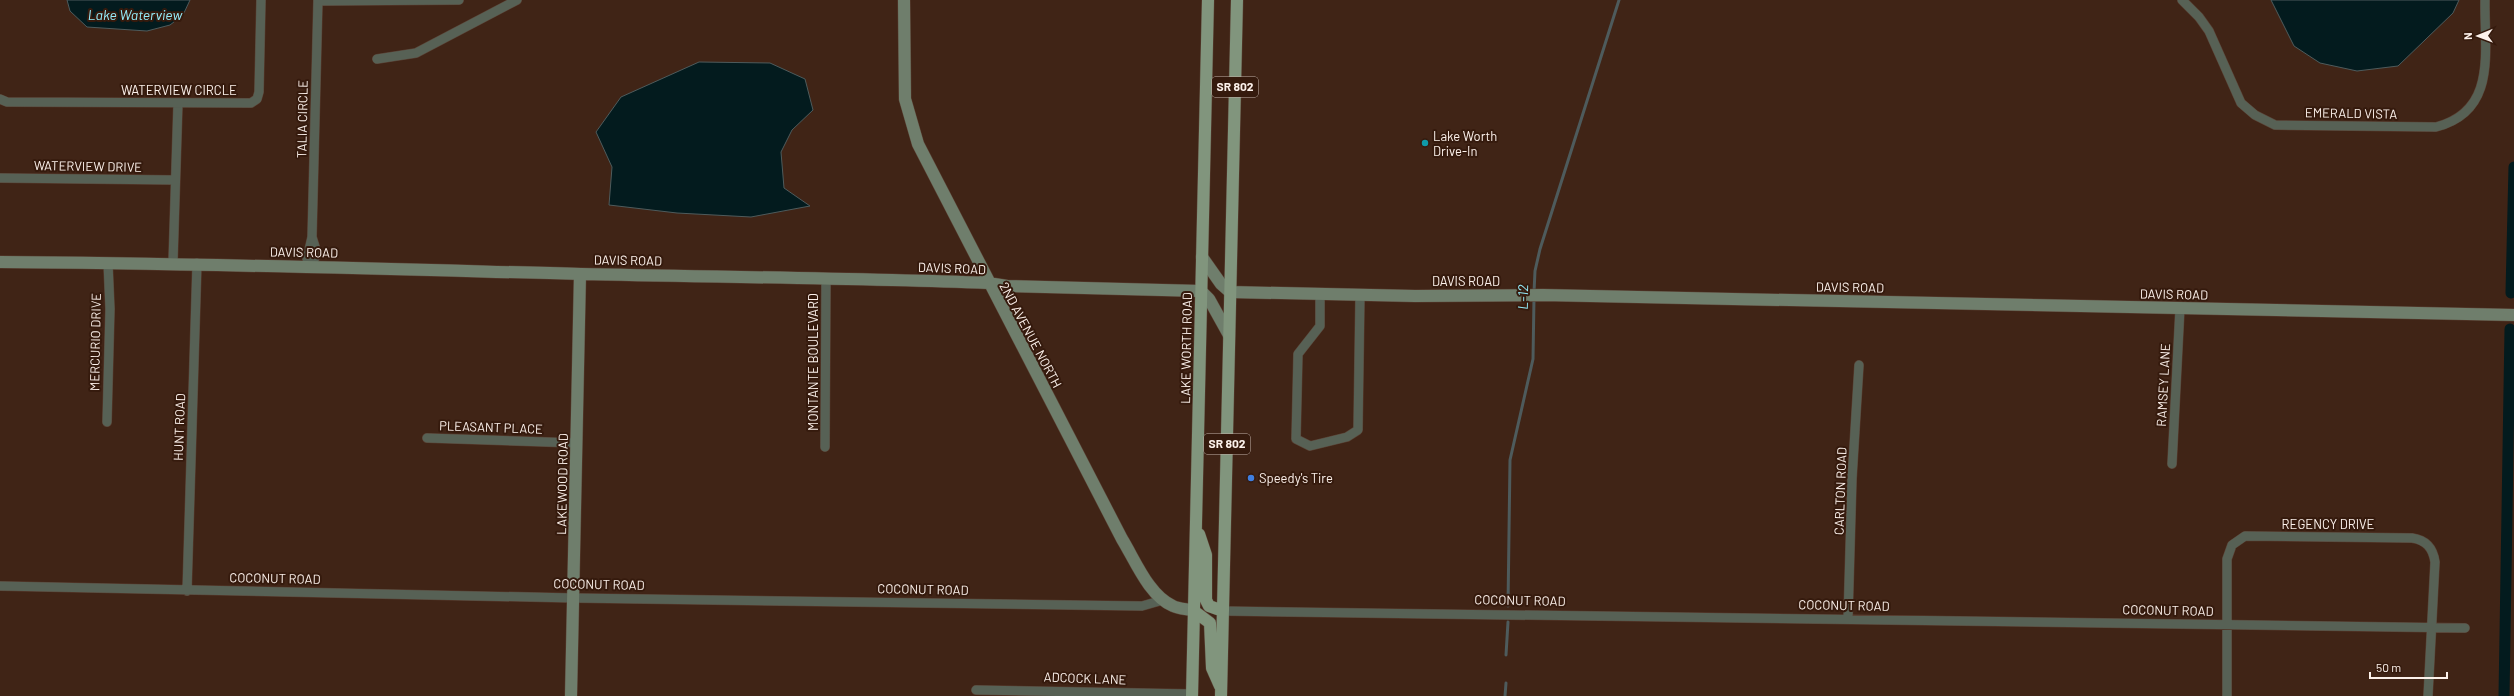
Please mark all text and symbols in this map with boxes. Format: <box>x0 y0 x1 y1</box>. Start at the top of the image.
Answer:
water label: Lake Waterview <box>88 6 182 23</box>
north arrow <box>2458 16 2498 56</box>
text: N <box>2461 32 2474 40</box>
road number: SR 802 <box>1212 77 1258 97</box>
street label: TALIA CIRCLE <box>293 80 311 158</box>
street label: WATERVIEW CIRCLE <box>121 82 237 98</box>
street label: EMERALD VISTA <box>2305 104 2397 122</box>
place label: Lake Worth Drive-In <box>1433 128 1497 159</box>
marker: Lake Worth Drive-In <box>1420 138 1430 148</box>
street label: WATERVIEW DRIVE <box>34 157 142 175</box>
street label: DAVIS ROAD <box>270 243 338 261</box>
street label: DAVIS ROAD <box>594 251 662 269</box>
street label: DAVIS ROAD <box>918 259 986 277</box>
street label: DAVIS ROAD <box>1432 273 1500 289</box>
street label: DAVIS ROAD <box>1816 278 1884 296</box>
street label: 2ND AVENUE NORTH <box>996 279 1066 391</box>
water label: L-12 <box>1514 284 1531 310</box>
street label: DAVIS ROAD <box>2140 285 2208 303</box>
street label: LAKE WORTH ROAD <box>1177 292 1195 404</box>
street label: MERCURIO DRIVE <box>86 293 104 391</box>
street label: MONTANTE BOULEVARD <box>805 293 821 431</box>
street label: RAMSEY LANE <box>2153 343 2173 427</box>
street label: HUNT ROAD <box>170 393 188 461</box>
street label: PLEASANT PLACE <box>439 417 543 437</box>
street label: LAKEWOOD ROAD <box>553 433 571 535</box>
road number: SR 802 <box>1204 434 1250 454</box>
street label: CARLTON ROAD <box>1830 447 1850 535</box>
place label: Speedy's Tire <box>1259 470 1333 486</box>
marker: Speedy's Tire <box>1246 473 1256 483</box>
street label: REGENCY DRIVE <box>2282 516 2375 532</box>
street label: COCONUT ROAD <box>229 569 321 587</box>
street label: COCONUT ROAD <box>553 575 645 593</box>
street label: COCONUT ROAD <box>877 580 969 598</box>
street label: COCONUT ROAD <box>1474 591 1566 609</box>
street label: COCONUT ROAD <box>1798 596 1890 614</box>
street label: COCONUT ROAD <box>2122 601 2214 619</box>
scale bar <box>2370 654 2447 680</box>
text: 50 m <box>2376 660 2401 674</box>
street label: ADCOCK LANE <box>1043 669 1127 687</box>

